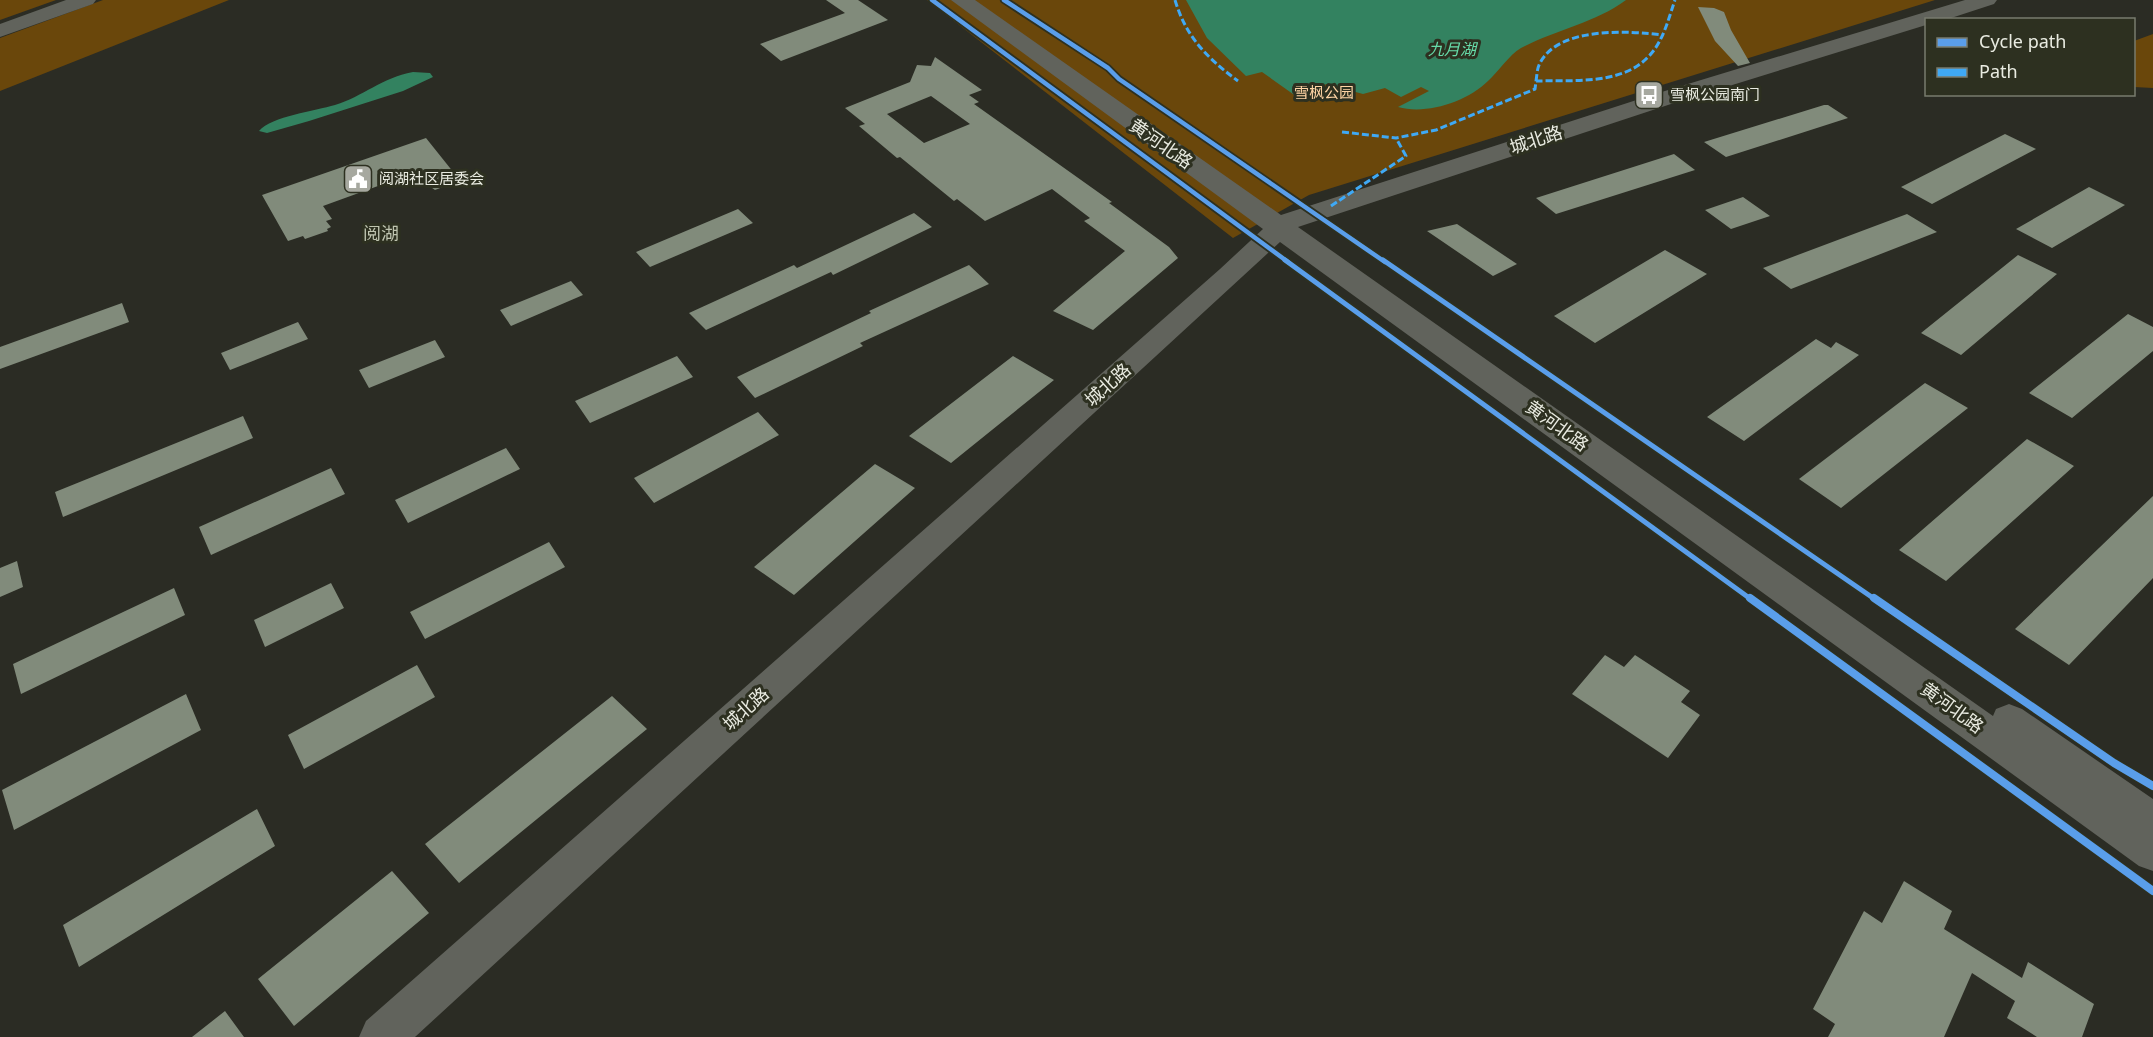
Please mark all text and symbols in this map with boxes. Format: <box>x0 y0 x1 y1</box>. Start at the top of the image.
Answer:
legend <box>1925 18 2135 96</box>
text: Cycle path <box>1979 29 2066 53</box>
water label: 九月湖 <box>1428 38 1479 60</box>
text: Path <box>1979 59 2018 83</box>
bus stop icon: 雪枫公园南门 <box>1633 79 1665 111</box>
park label: 雪枫公园 <box>1294 82 1354 102</box>
place label: 雪枫公园南门 <box>1670 84 1760 104</box>
street label: 黄河北路 <box>1125 113 1198 174</box>
street label: 城北路 <box>1506 119 1565 159</box>
public building icon: 阅湖社区居委会 <box>342 163 374 195</box>
place label: 阅湖社区居委会 <box>379 168 484 188</box>
district label: 阅湖 <box>363 221 399 245</box>
street label: 城北路 <box>1079 357 1135 411</box>
street label: 黄河北路 <box>1521 394 1594 456</box>
street label: 黄河北路 <box>1916 676 1989 738</box>
street label: 城北路 <box>717 681 773 735</box>

